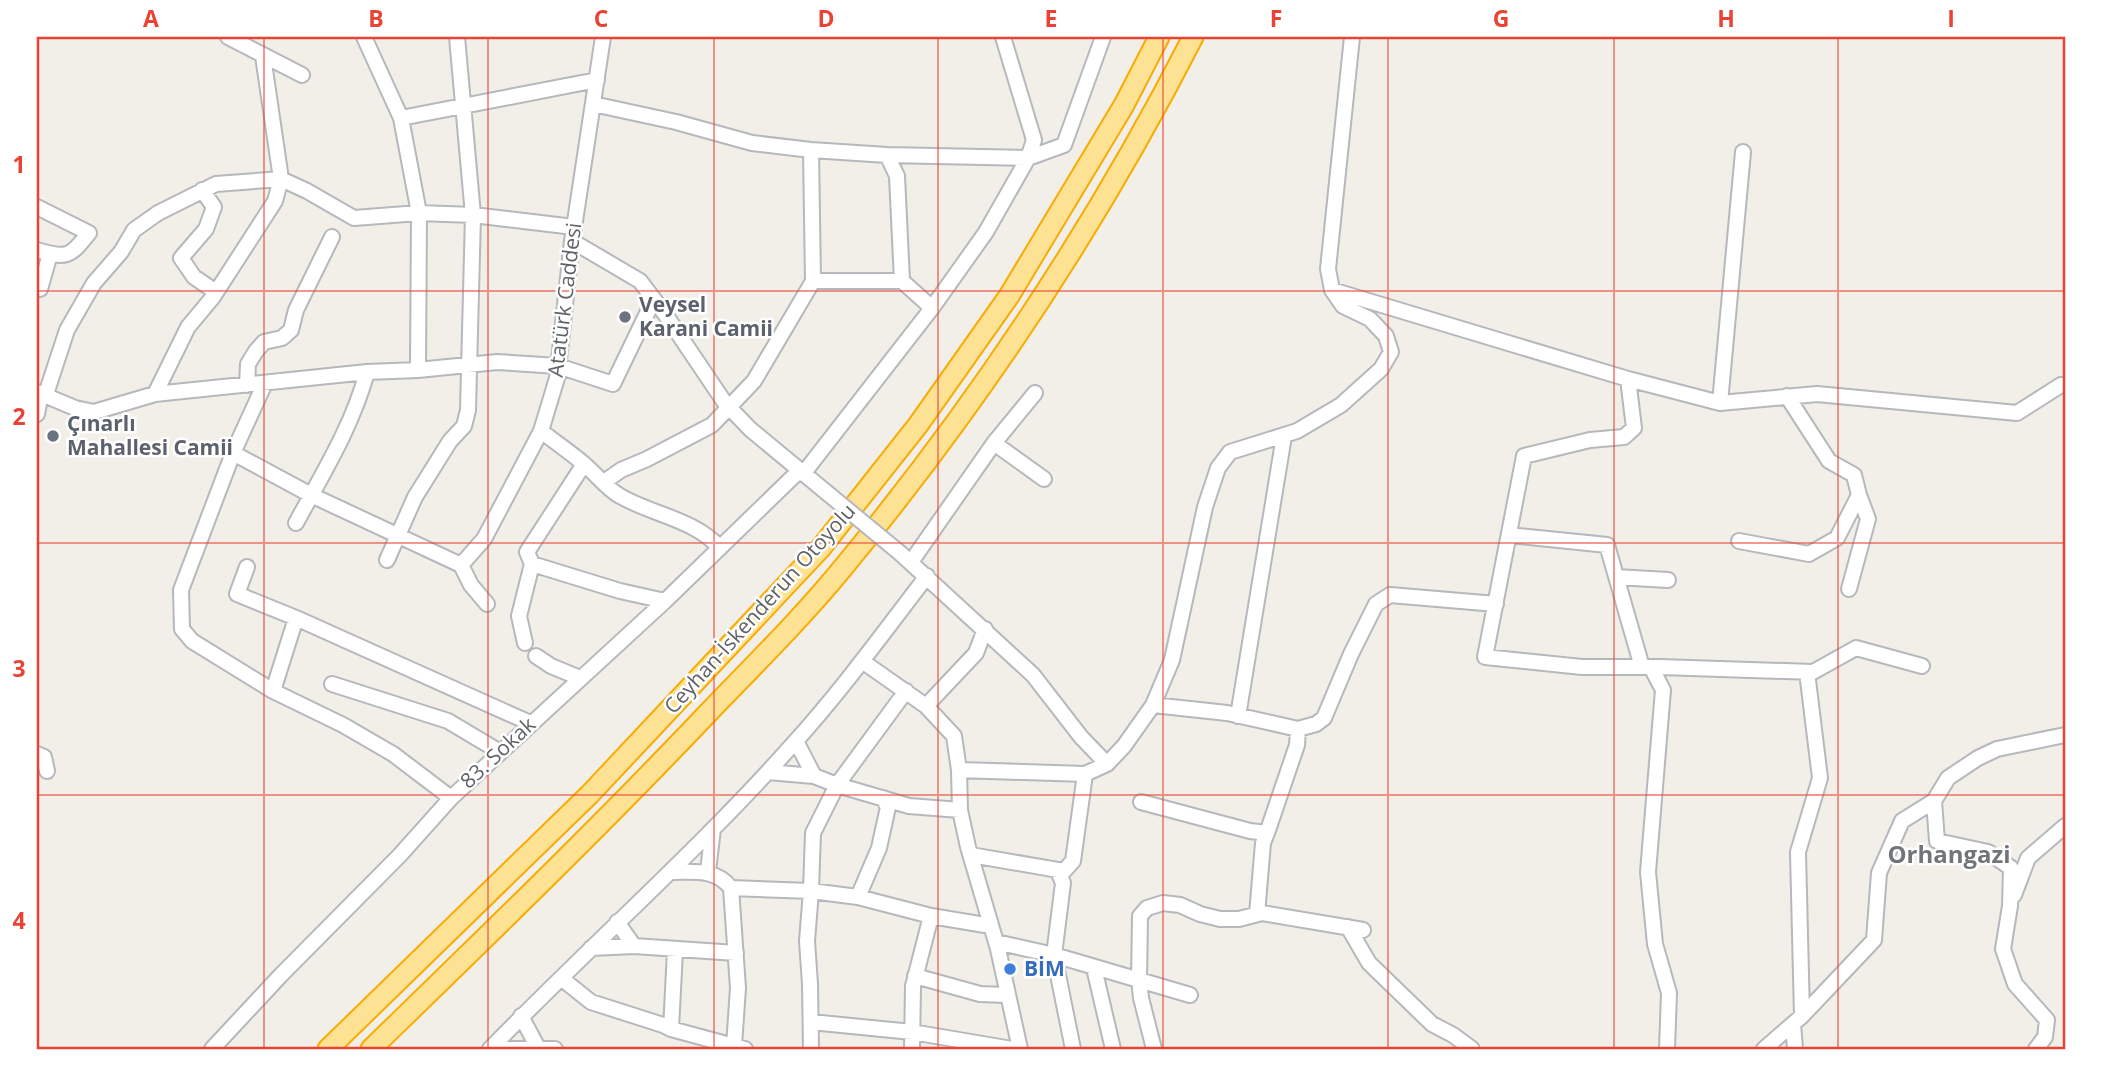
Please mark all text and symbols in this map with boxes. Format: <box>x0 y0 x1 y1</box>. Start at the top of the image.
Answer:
text: A <box>143 2 159 34</box>
text: B <box>368 2 384 34</box>
text: C <box>594 2 608 34</box>
text: D <box>817 2 835 34</box>
text: E <box>1045 2 1057 34</box>
text: F <box>1270 2 1282 34</box>
text: G <box>1493 2 1509 34</box>
text: H <box>1717 2 1735 34</box>
text: I <box>1947 2 1955 34</box>
text: 1 <box>12 148 26 180</box>
street label: Atatürk Caddesi <box>541 221 587 379</box>
place label: Veysel Karani Camii <box>639 290 773 342</box>
marker: Veysel Karani Camii <box>617 309 633 325</box>
text: 2 <box>12 400 26 432</box>
place label: Çınarlı Mahallesi Camii <box>67 409 233 461</box>
marker: Çınarlı Mahallesi Camii <box>45 428 61 444</box>
street label: Ceyhan-İskenderun Otoyolu <box>657 497 861 719</box>
text: 3 <box>12 652 26 684</box>
street label: 83. Sokak <box>454 710 541 794</box>
district label: Orhangazi <box>1887 837 2011 870</box>
text: 4 <box>12 904 26 936</box>
place label: BİM <box>1024 954 1065 982</box>
marker: BİM <box>1002 961 1018 977</box>

